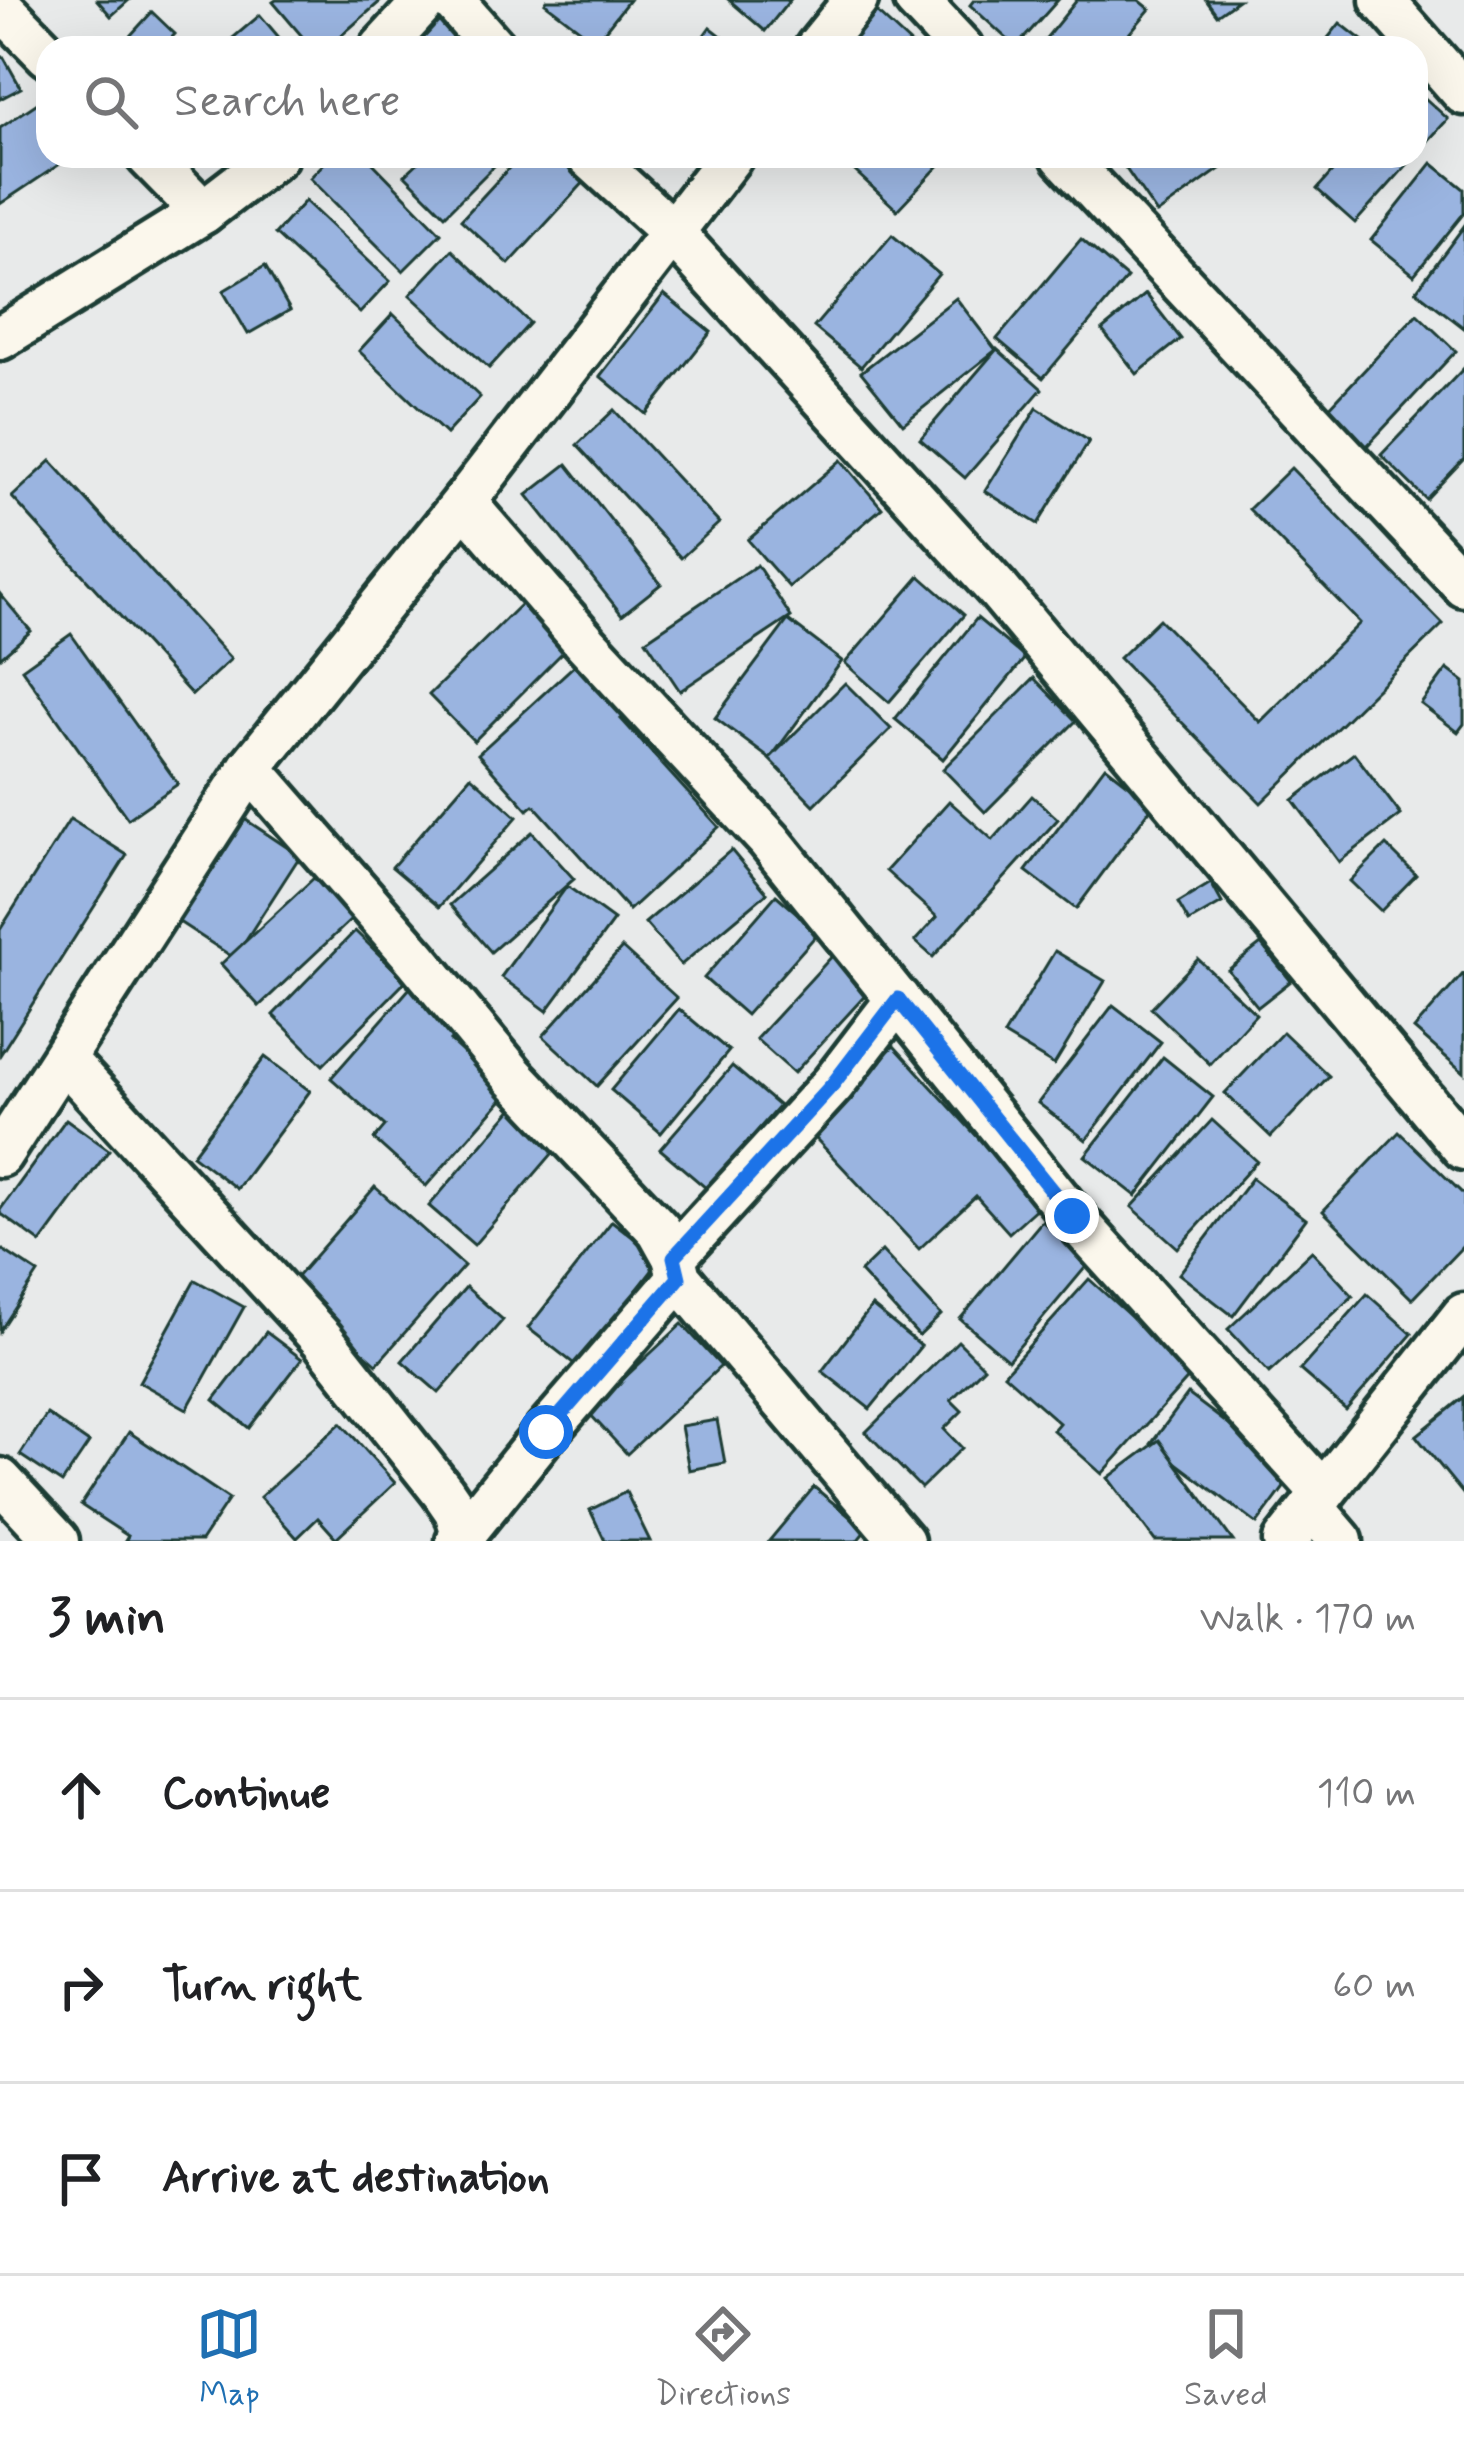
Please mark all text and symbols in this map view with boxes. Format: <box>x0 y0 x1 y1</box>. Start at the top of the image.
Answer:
search box <box>36 36 1428 168</box>
icon: search <box>78 69 144 135</box>
text: Search here <box>174 73 401 132</box>
route end <box>1045 1189 1099 1243</box>
route start <box>519 1405 573 1459</box>
text: 3 min <box>48 1586 166 1652</box>
text: Walk · 170 m <box>1200 1594 1416 1645</box>
icon: ahead <box>48 1762 114 1828</box>
text: Continue <box>162 1765 330 1824</box>
text: 110 m <box>1317 1769 1416 1820</box>
icon: right <box>48 1954 114 2020</box>
text: Turn right <box>162 1957 362 2016</box>
text: 60 m <box>1332 1961 1416 2012</box>
icon: arrive <box>48 2146 114 2212</box>
text: Arrive at destination <box>162 2149 550 2208</box>
tab: Map <box>196 2301 262 2417</box>
tab: Directions <box>655 2301 791 2417</box>
tab: Saved <box>1184 2301 1268 2417</box>

